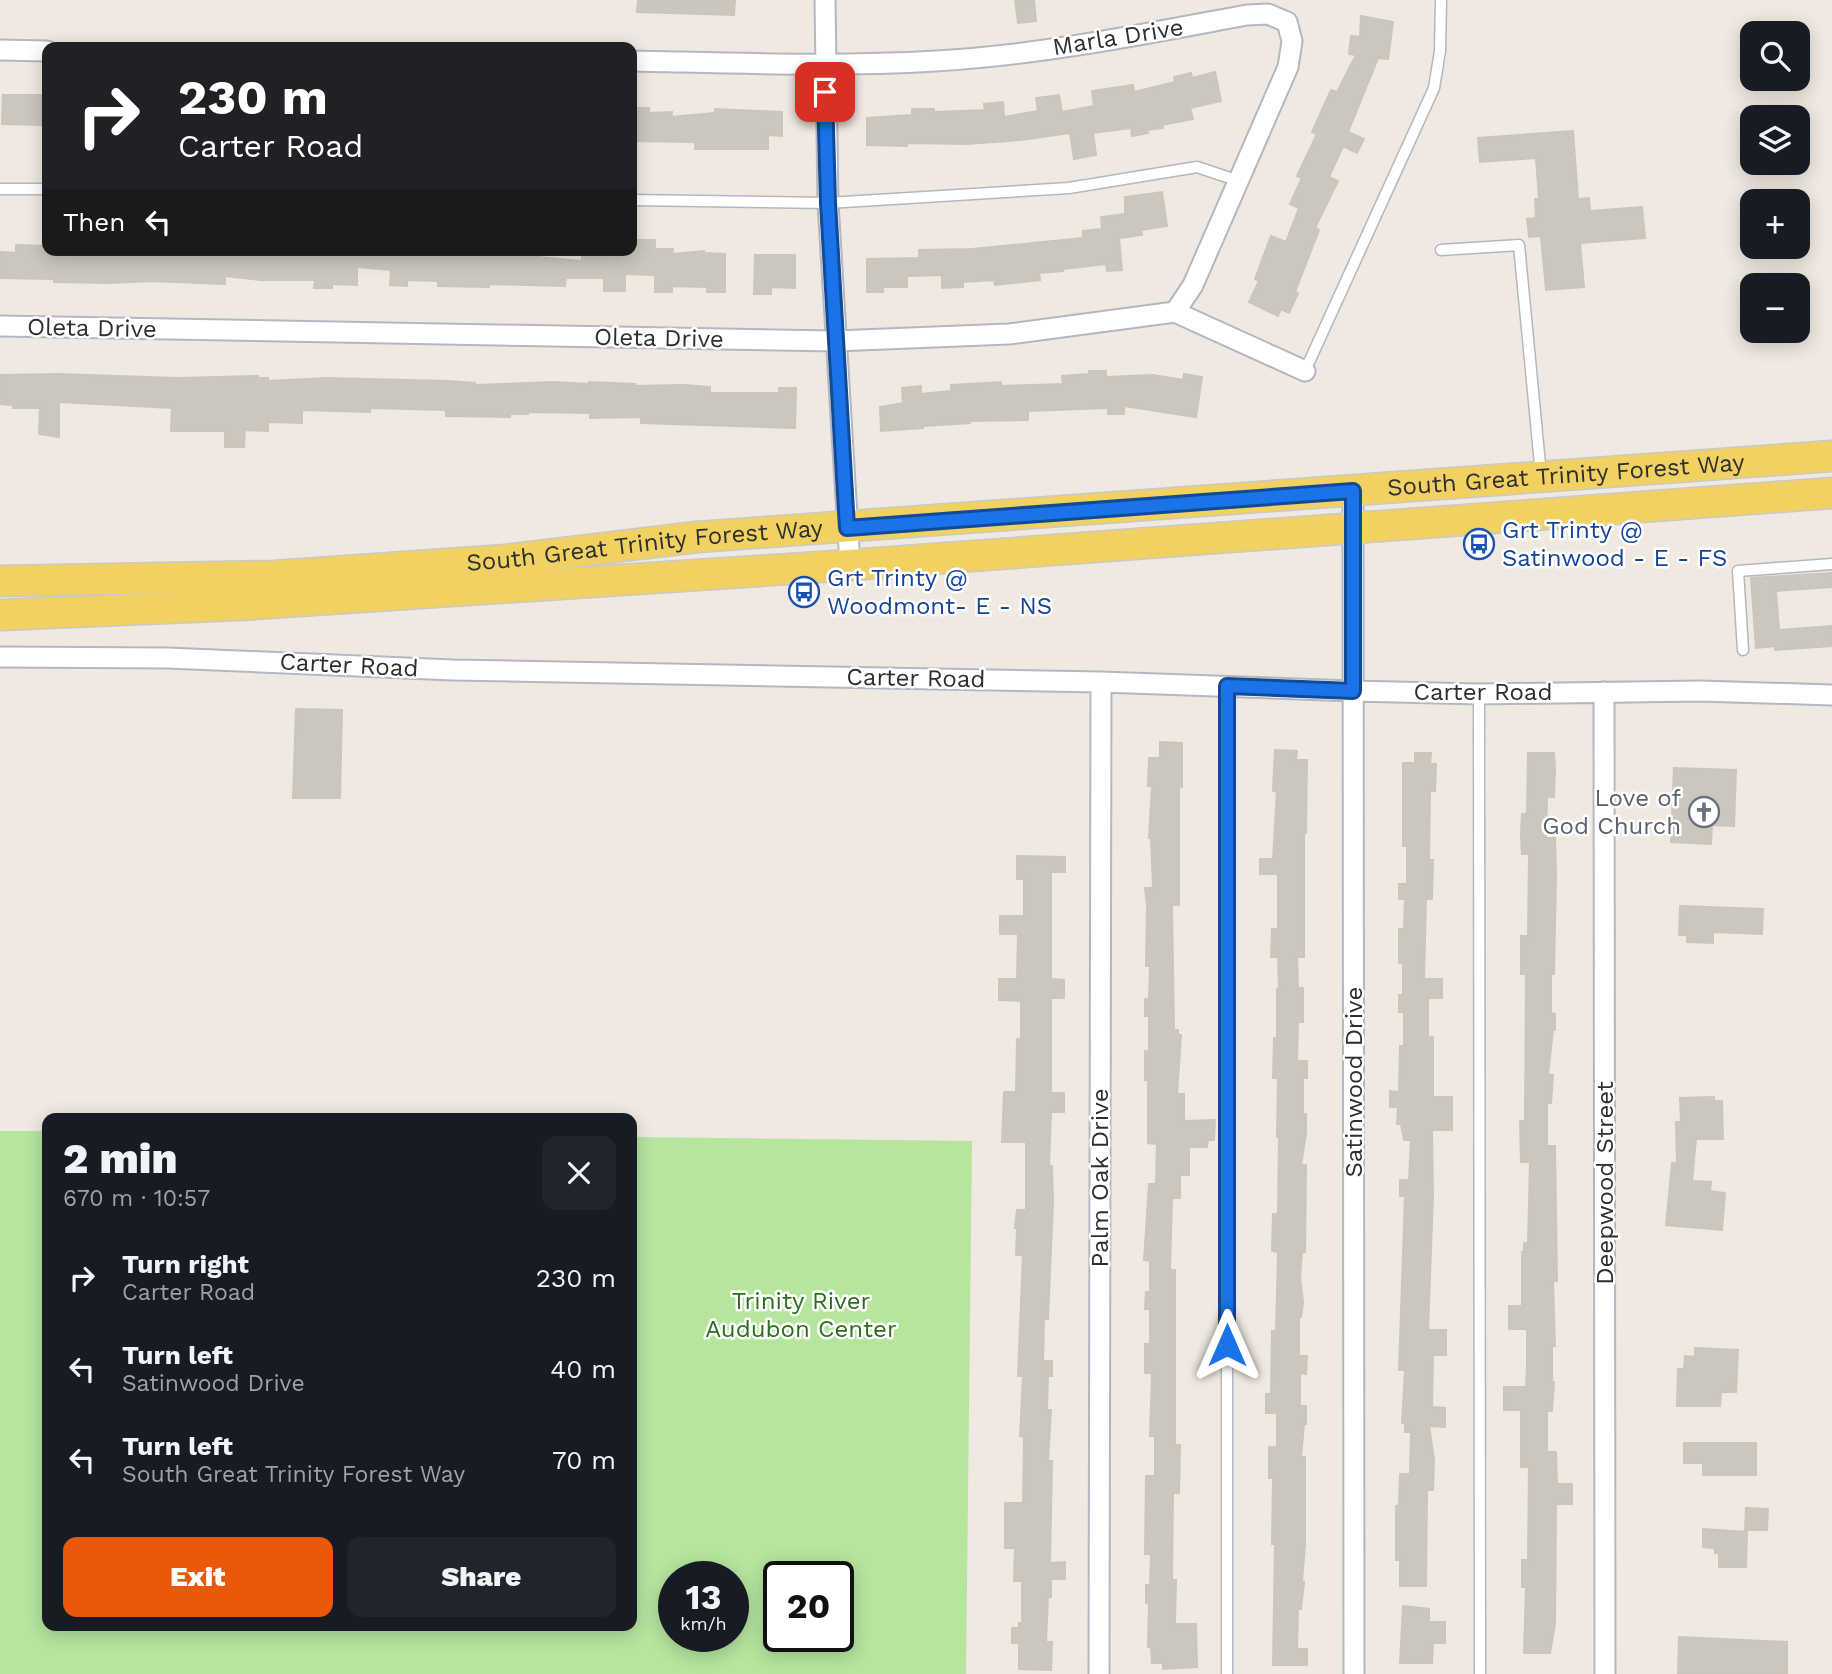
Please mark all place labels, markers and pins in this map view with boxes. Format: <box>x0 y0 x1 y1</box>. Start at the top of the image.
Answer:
pin <box>795 62 855 122</box>
place label: Grt Trinty @ Satinwood - E - FS <box>1502 516 1727 572</box>
bus stop icon: Grt Trinty @ Satinwood - E - FS <box>1462 527 1496 561</box>
place label: Grt Trinty @ Woodmont- E - NS <box>827 564 1052 620</box>
bus stop icon: Grt Trinty @ Woodmont- E - NS <box>787 575 821 609</box>
place label: Love of God Church <box>1542 784 1682 840</box>
church icon: Love of God Church <box>1687 795 1721 829</box>

